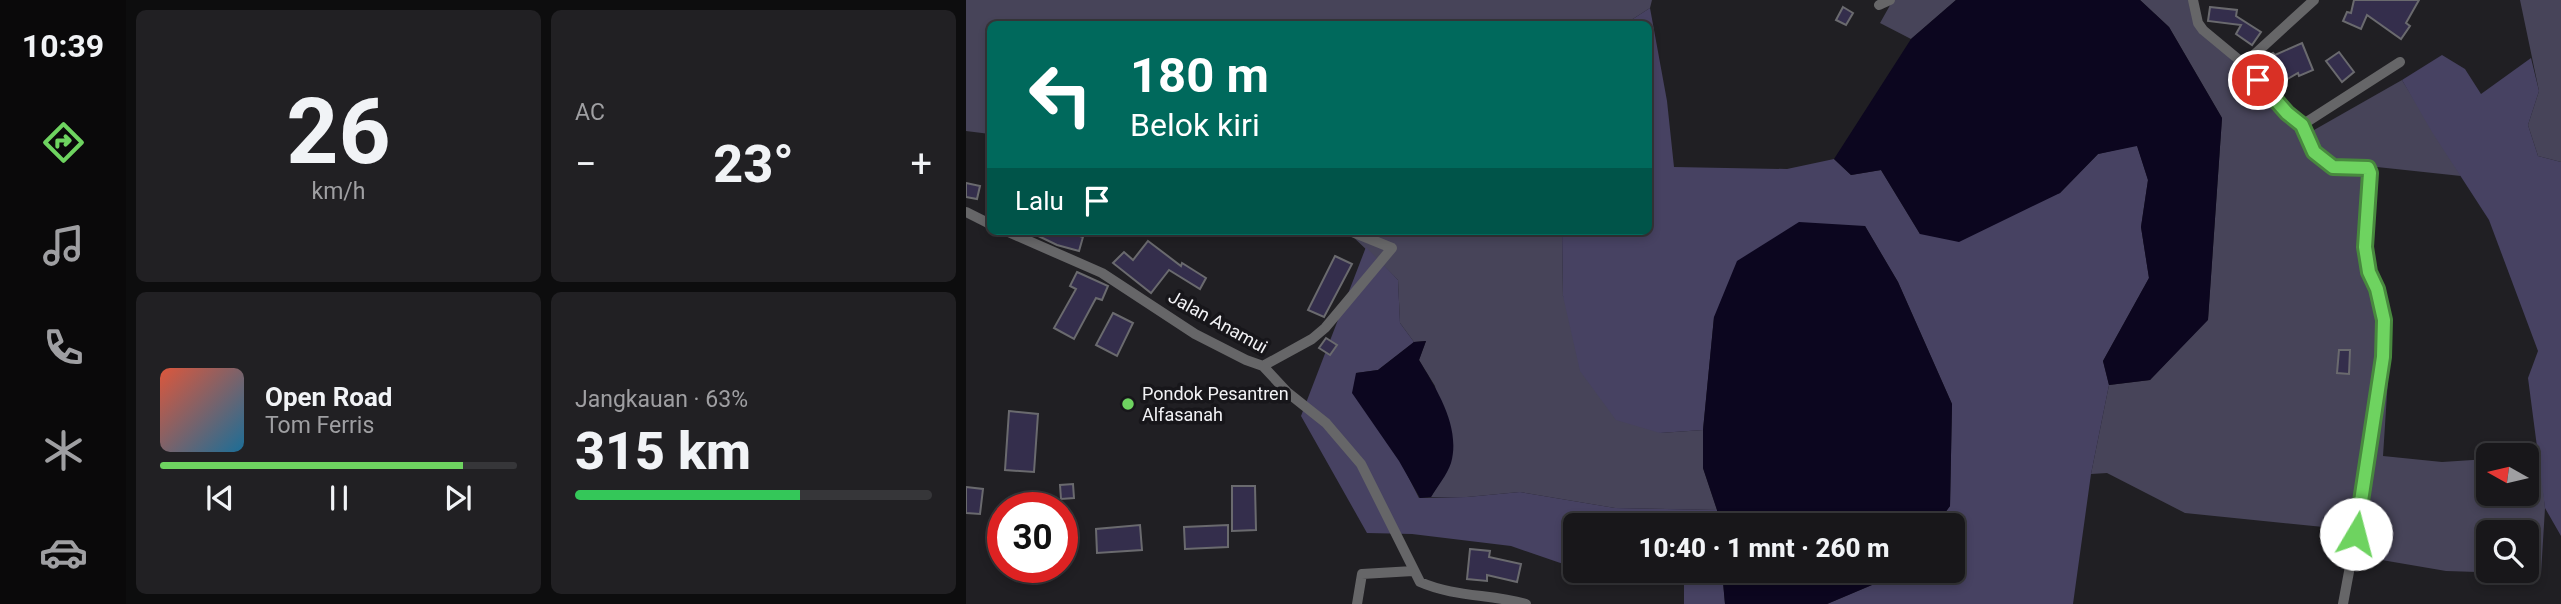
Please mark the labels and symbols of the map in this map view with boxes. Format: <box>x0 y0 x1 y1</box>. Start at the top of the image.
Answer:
pin <box>2228 50 2288 110</box>
street label: Jalan Anamui <box>1165 286 1271 357</box>
place label: Pondok Pesantren Alfasanah <box>1142 383 1289 425</box>
marker: Pondok Pesantren Alfasanah <box>1120 396 1136 412</box>
north arrow <box>2476 443 2539 506</box>
speed limit sign: 30 <box>987 492 1078 583</box>
position arrow <box>2319 497 2393 571</box>

